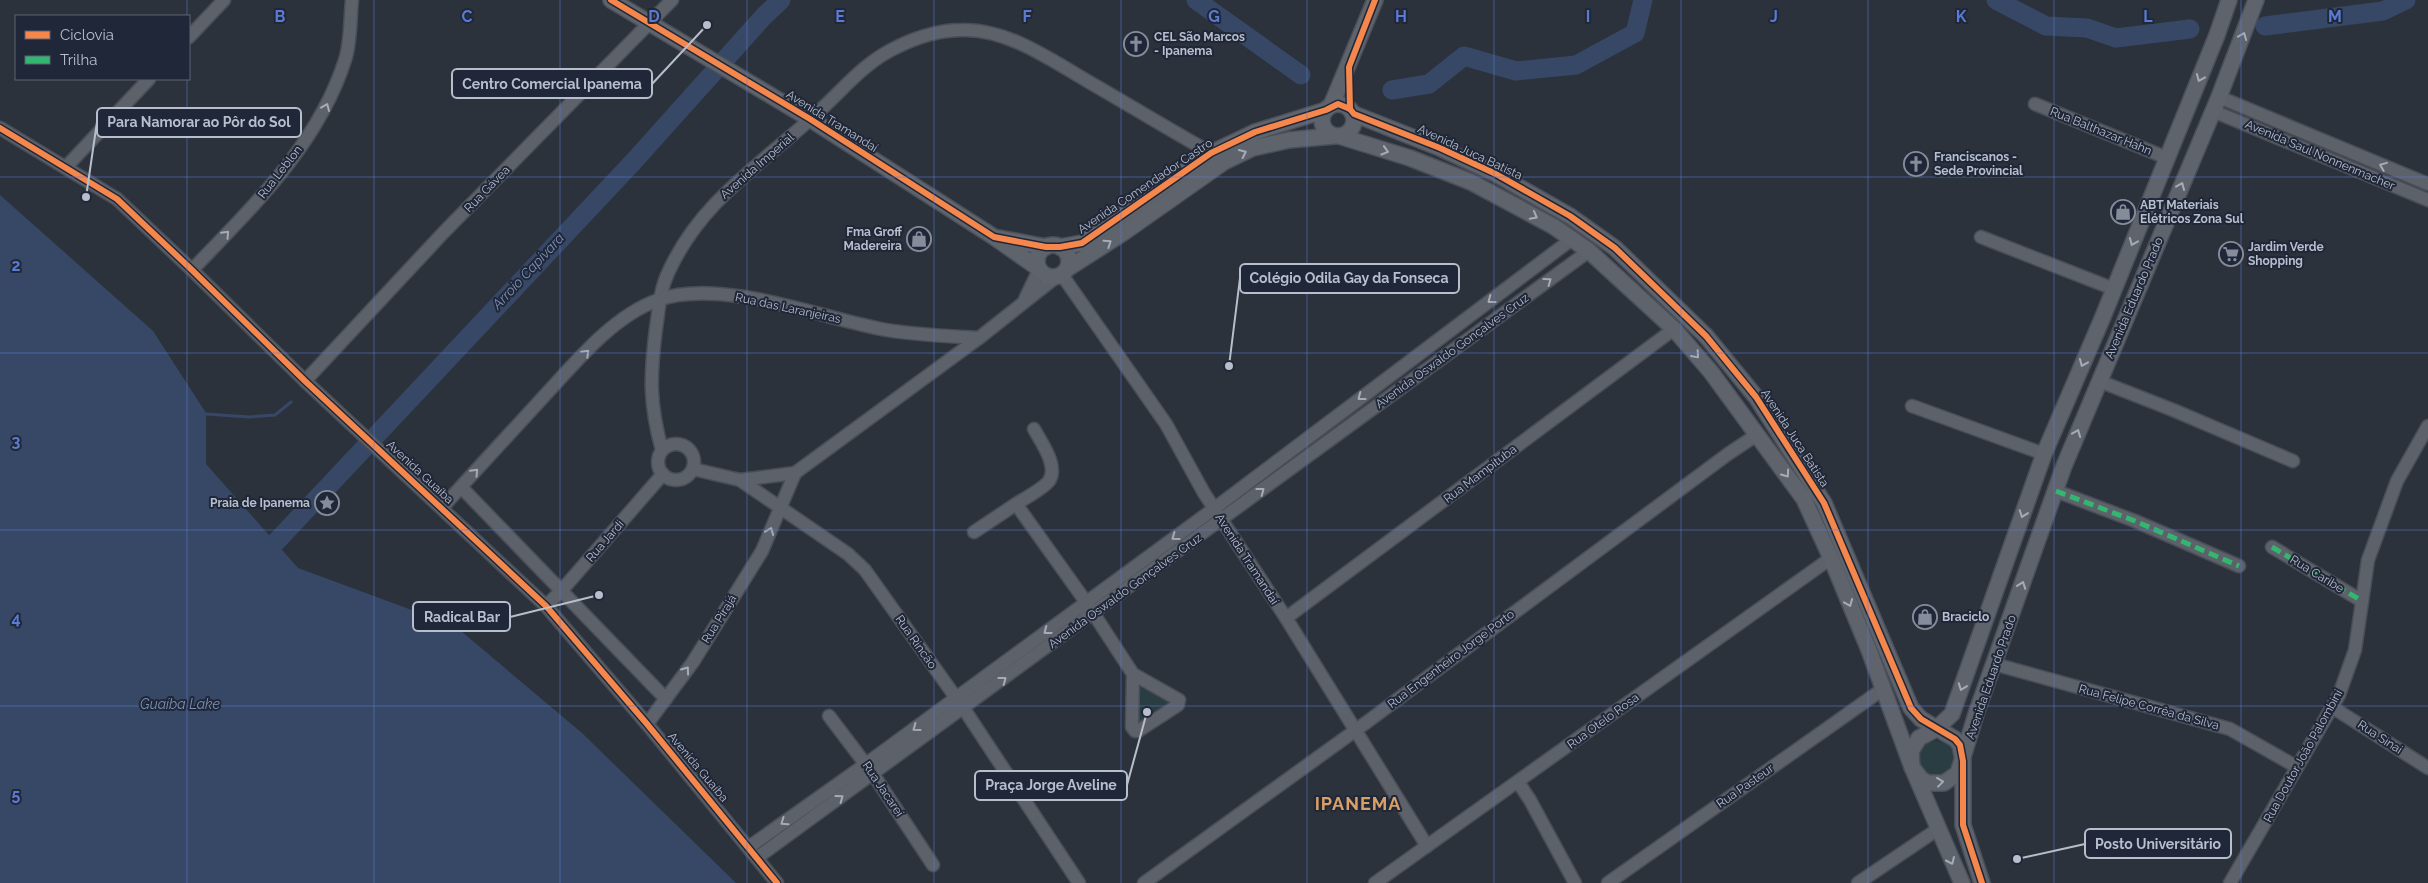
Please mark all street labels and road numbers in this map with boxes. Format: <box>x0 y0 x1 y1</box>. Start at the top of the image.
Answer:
street label: Avenida Tramandaí <box>784 87 881 155</box>
street label: Rua Balthazar Hahn <box>2048 104 2154 158</box>
street label: Avenida Saul Nonnenmacher <box>2243 117 2398 193</box>
street label: Avenida Juca Batista <box>1415 122 1525 182</box>
street label: Avenida Imperial <box>717 130 797 202</box>
street label: Avenida Comendador Castro <box>1075 136 1215 236</box>
street label: Rua Leblon <box>255 143 305 201</box>
street label: Rua Gávea <box>461 163 513 215</box>
street label: Avenida Eduardo Prado <box>2102 235 2166 361</box>
street label: Rua das Laranjeiras <box>734 290 842 326</box>
street label: Avenida Oswaldo Gonçalves Cruz <box>1373 291 1531 411</box>
street label: Avenida Juca Batista <box>1758 386 1832 490</box>
street label: Avenida Guaíba <box>384 437 456 507</box>
street label: Rua Mampituba <box>1441 442 1519 506</box>
street label: Avenida Tramandaí <box>1212 511 1282 607</box>
street label: Rua Jardi <box>583 517 627 565</box>
street label: Avenida Oswaldo Gonçalves Cruz <box>1046 531 1204 651</box>
street label: Rua Caribe <box>2287 552 2347 596</box>
street label: Rua Pirajá <box>699 592 739 646</box>
street label: Rua Engenheiro Jorge Porto <box>1385 607 1517 711</box>
street label: Rua Rincão <box>892 613 940 671</box>
street label: Avenida Eduardo Prado <box>1963 613 2019 741</box>
street label: Rua Felipe Corrêa da Silva <box>2077 682 2221 732</box>
street label: Rua Doutor João Palombini <box>2261 687 2345 825</box>
street label: Rua Otelo Rosa <box>1564 690 1642 752</box>
street label: Rua Sinai <box>2355 717 2405 757</box>
street label: Avenida Guaíba <box>665 729 731 805</box>
street label: Rua Jacareí <box>860 759 907 819</box>
street label: Rua Pasteur <box>1714 761 1777 811</box>

